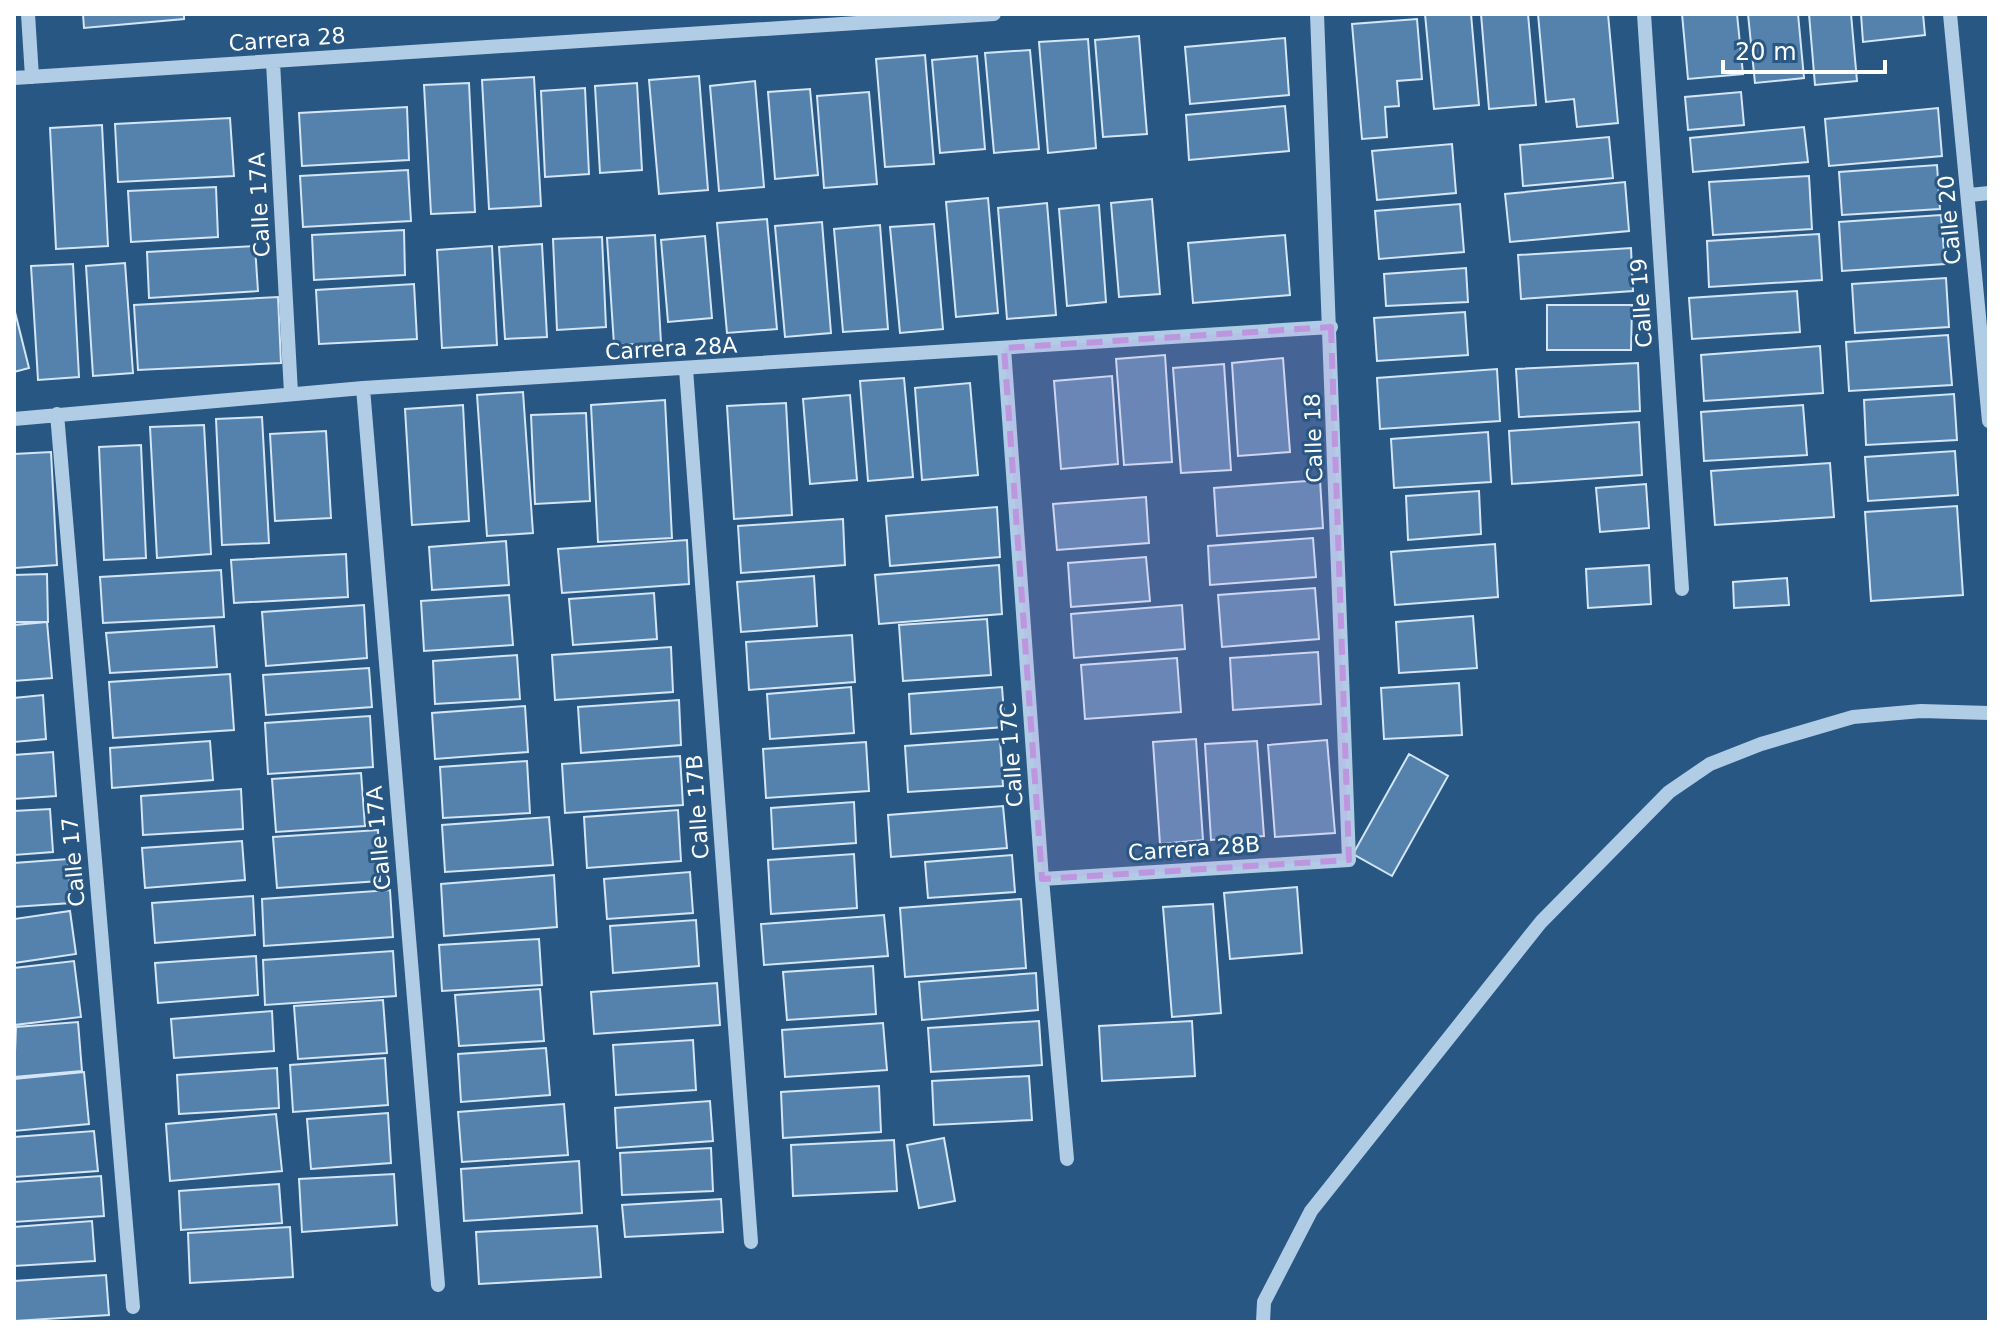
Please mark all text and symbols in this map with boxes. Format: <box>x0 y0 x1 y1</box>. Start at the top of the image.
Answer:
street label: Carrera 28 <box>228 23 346 56</box>
scale bar <box>1723 24 1885 74</box>
text: 20 m <box>1735 38 1797 66</box>
street label: Calle 17A <box>244 152 275 258</box>
street label: Calle 20 <box>1933 174 1966 266</box>
street label: Calle 19 <box>1626 257 1657 349</box>
street label: Carrera 28A <box>604 333 738 364</box>
street label: Calle 18 <box>1299 393 1328 483</box>
street label: Calle 17C <box>995 702 1028 808</box>
street label: Calle 17B <box>681 754 714 860</box>
street label: Calle 17A <box>361 785 396 891</box>
street label: Calle 17 <box>57 816 90 908</box>
street label: Carrera 28B <box>1127 831 1261 866</box>

